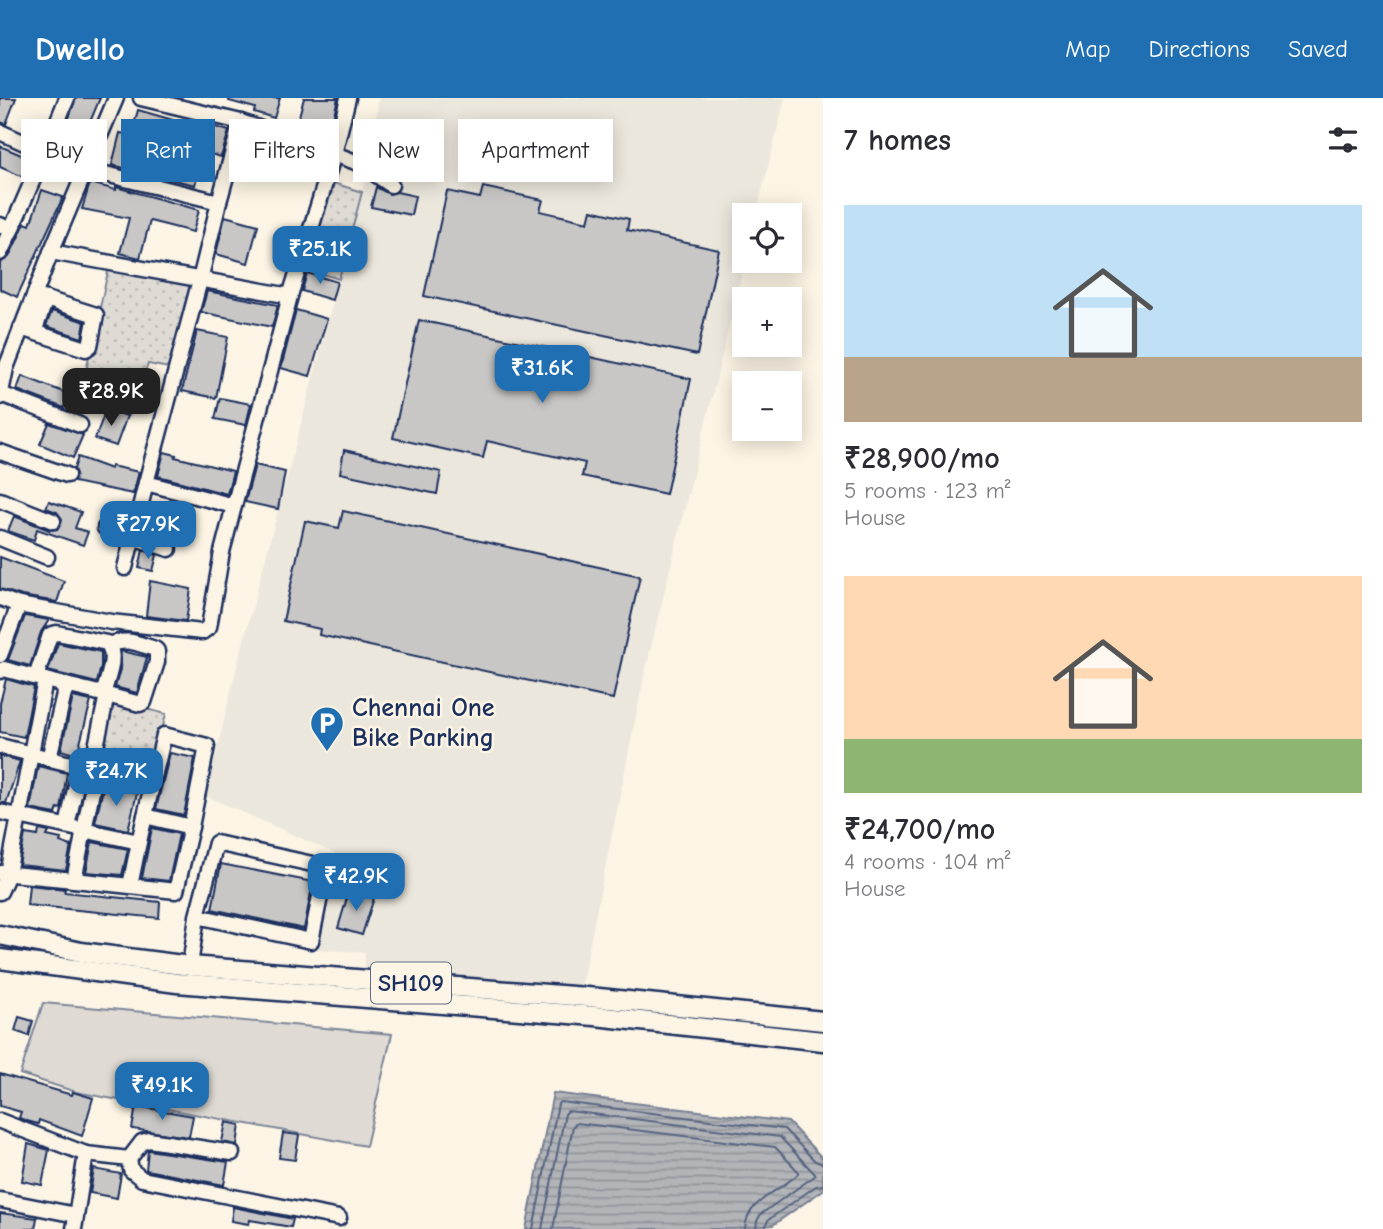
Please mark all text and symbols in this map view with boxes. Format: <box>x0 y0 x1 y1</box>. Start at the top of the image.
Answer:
text: Dwello <box>35 30 125 68</box>
text: Map <box>1065 35 1111 63</box>
text: Directions <box>1149 35 1250 63</box>
text: Saved <box>1288 35 1348 63</box>
chip: Buy <box>21 119 107 182</box>
chip: Rent <box>121 119 215 182</box>
chip: Filters <box>229 119 339 182</box>
chip: New <box>353 119 444 182</box>
chip: Apartment <box>458 119 613 182</box>
icon: filters <box>1324 121 1362 159</box>
text: 7 homes <box>844 123 951 158</box>
map controls <box>732 203 802 441</box>
button: locate <box>732 203 802 273</box>
pin: ₹25.1K <box>263 226 377 286</box>
text: ₹25.1K <box>289 235 351 262</box>
icon: home <box>1040 250 1166 376</box>
button: + <box>732 287 802 357</box>
pin: ₹31.6K <box>485 345 599 405</box>
text: ₹31.6K <box>511 354 573 381</box>
pin: ₹28.9K <box>54 368 168 428</box>
button: − <box>732 371 802 441</box>
text: ₹28.9K <box>78 377 144 404</box>
text: ₹28,900/mo <box>844 441 1000 476</box>
text: 5 rooms · 123 m² <box>844 477 1010 504</box>
pin: ₹27.9K <box>91 502 205 561</box>
text: House <box>844 504 906 531</box>
text: ₹27.9K <box>116 510 180 537</box>
icon: home <box>1040 621 1166 747</box>
place label: Chennai One Bike Parking <box>352 693 495 753</box>
parking icon: Chennai One Bike Parking <box>308 704 346 753</box>
pin: ₹24.7K <box>59 748 173 808</box>
text: ₹24.7K <box>85 757 147 784</box>
text: ₹24,700/mo <box>844 812 995 847</box>
text: 4 rooms · 104 m² <box>844 848 1011 875</box>
pin: ₹42.9K <box>299 854 413 913</box>
text: ₹42.9K <box>324 862 388 889</box>
text: House <box>844 875 906 902</box>
road number: SH109 <box>371 962 451 1004</box>
pin: ₹49.1K <box>105 1062 219 1122</box>
text: ₹49.1K <box>131 1071 193 1098</box>

